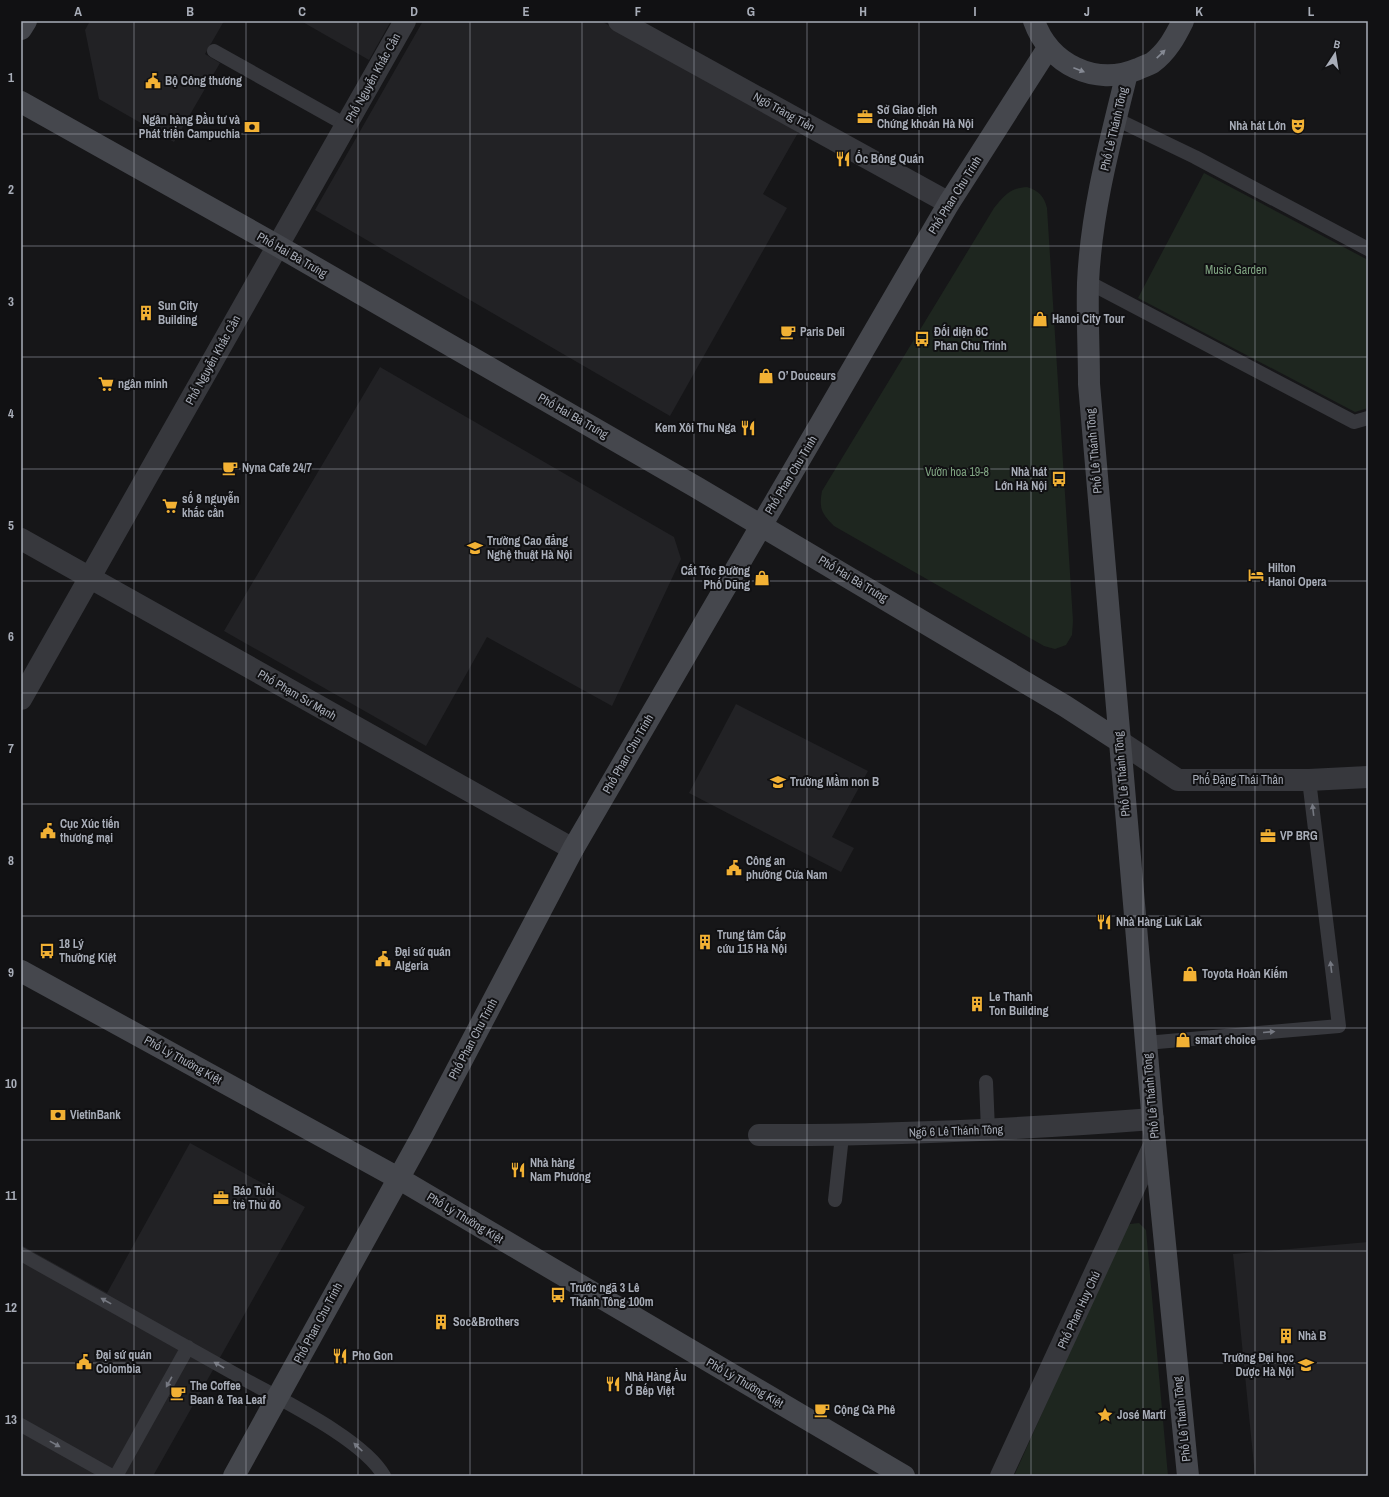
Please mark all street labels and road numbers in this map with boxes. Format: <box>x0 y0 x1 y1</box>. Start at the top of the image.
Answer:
street label: Phố Nguyễn Khắc Cần <box>342 30 404 126</box>
street label: Phố Lê Thánh Tông <box>1097 85 1132 172</box>
street label: Ngõ Tràng Tiền <box>750 89 818 135</box>
street label: Phố Phan Chu Trinh <box>925 153 985 237</box>
street label: Phố Hai Bà Trưng <box>254 229 330 282</box>
street label: Phố Nguyễn Khắc Cần <box>182 312 244 408</box>
street label: Phố Hai Bà Trưng <box>535 390 611 443</box>
street label: Phố Lê Thánh Tông <box>1082 407 1106 494</box>
street label: Phố Phan Chu Trinh <box>761 433 821 517</box>
street label: Phố Hai Bà Trưng <box>815 552 891 606</box>
street label: Phố Phạm Sư Mạnh <box>255 666 339 724</box>
street label: Phố Phan Chu Trinh <box>599 711 657 797</box>
street label: Phố Lê Thánh Tông <box>1110 730 1134 817</box>
street label: Phố Đặng Thái Thân <box>1192 772 1284 788</box>
street label: Phố Phan Chu Trinh <box>445 996 501 1082</box>
street label: Phố Lý Thường Kiệt <box>141 1032 225 1088</box>
street label: Phố Lê Thánh Tông <box>1139 1052 1163 1139</box>
street label: Ngõ 6 Lê Thánh Tông <box>909 1121 1004 1141</box>
street label: Phố Lý Thường Kiệt <box>424 1189 506 1247</box>
street label: Phố Phan Huy Chú <box>1054 1268 1104 1352</box>
street label: Phố Phan Chu Trinh <box>290 1280 346 1366</box>
street label: Phố Lý Thường Kiệt <box>704 1354 787 1412</box>
street label: Phố Lê Thánh Tông <box>1170 1375 1194 1462</box>

